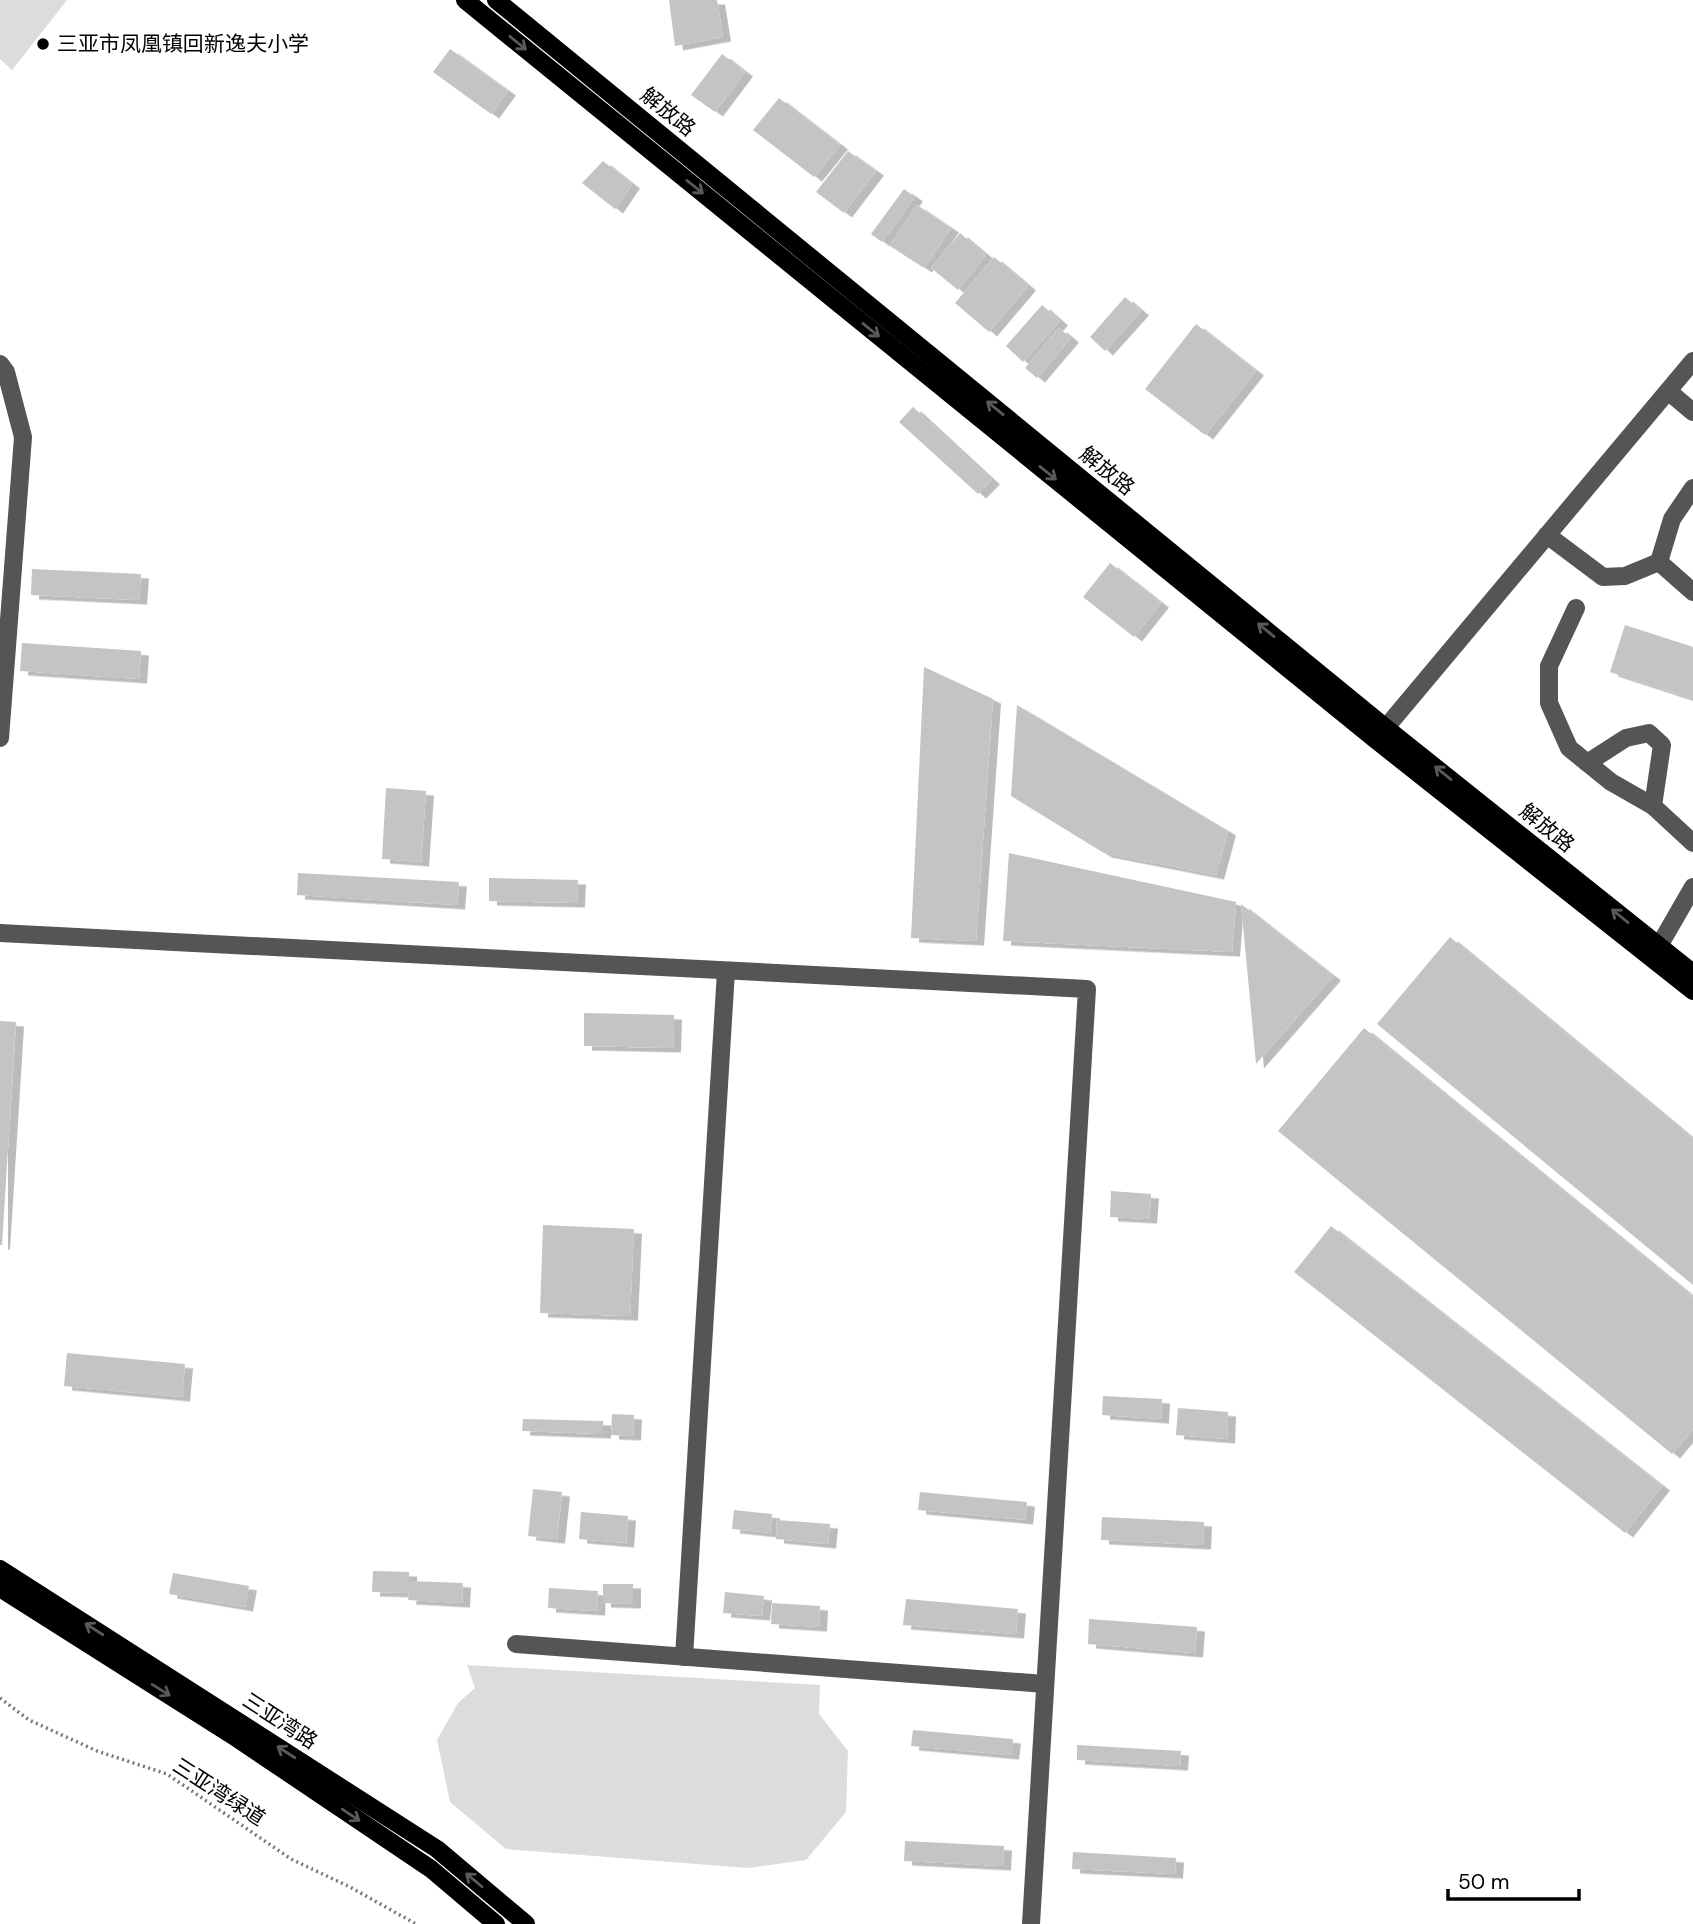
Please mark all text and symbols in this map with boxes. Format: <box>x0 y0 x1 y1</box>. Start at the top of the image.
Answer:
place label: 三亚市凤凰镇回新逸夫小学 <box>57 30 309 58</box>
one-way arrow <box>509 35 527 51</box>
marker: 三亚市凤凰镇回新逸夫小学 <box>35 36 51 52</box>
street label: 解放路 <box>635 81 701 143</box>
one-way arrow <box>685 179 703 194</box>
one-way arrow <box>862 322 880 338</box>
one-way arrow <box>987 401 1005 416</box>
street label: 解放路 <box>1074 440 1140 502</box>
one-way arrow <box>1038 466 1056 481</box>
one-way arrow <box>1258 622 1276 638</box>
one-way arrow <box>1434 766 1452 781</box>
street label: 解放路 <box>1514 797 1580 859</box>
one-way arrow <box>1612 908 1630 923</box>
one-way arrow <box>85 1622 105 1636</box>
one-way arrow <box>151 1683 170 1697</box>
street label: 三亚湾路 <box>237 1686 323 1756</box>
one-way arrow <box>277 1745 297 1759</box>
street label: 三亚湾绿道 <box>167 1752 271 1832</box>
one-way arrow <box>341 1808 360 1822</box>
scale bar <box>1448 1857 1579 1901</box>
text: 50 m <box>1458 1868 1509 1896</box>
one-way arrow <box>465 1872 483 1888</box>

